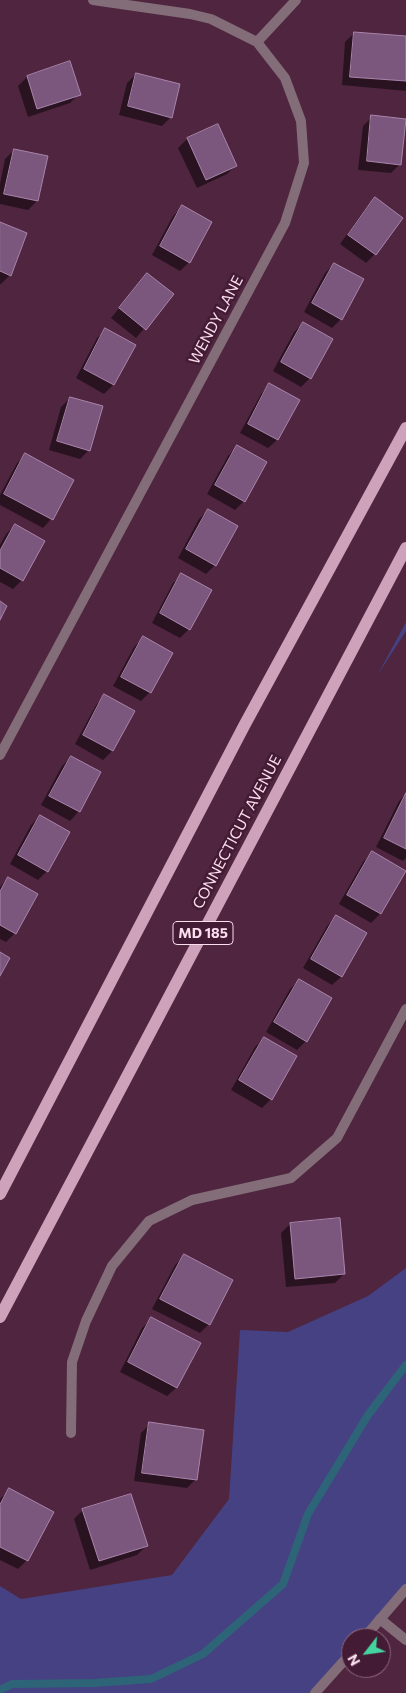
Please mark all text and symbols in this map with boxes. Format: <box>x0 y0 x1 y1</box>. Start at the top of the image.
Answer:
street label: WENDY LANE <box>185 273 247 367</box>
street label: CONNECTICUT AVENUE <box>189 752 285 912</box>
road number: MD 185 <box>173 921 233 944</box>
north arrow <box>341 1628 391 1678</box>
text: N <box>343 1651 363 1669</box>

